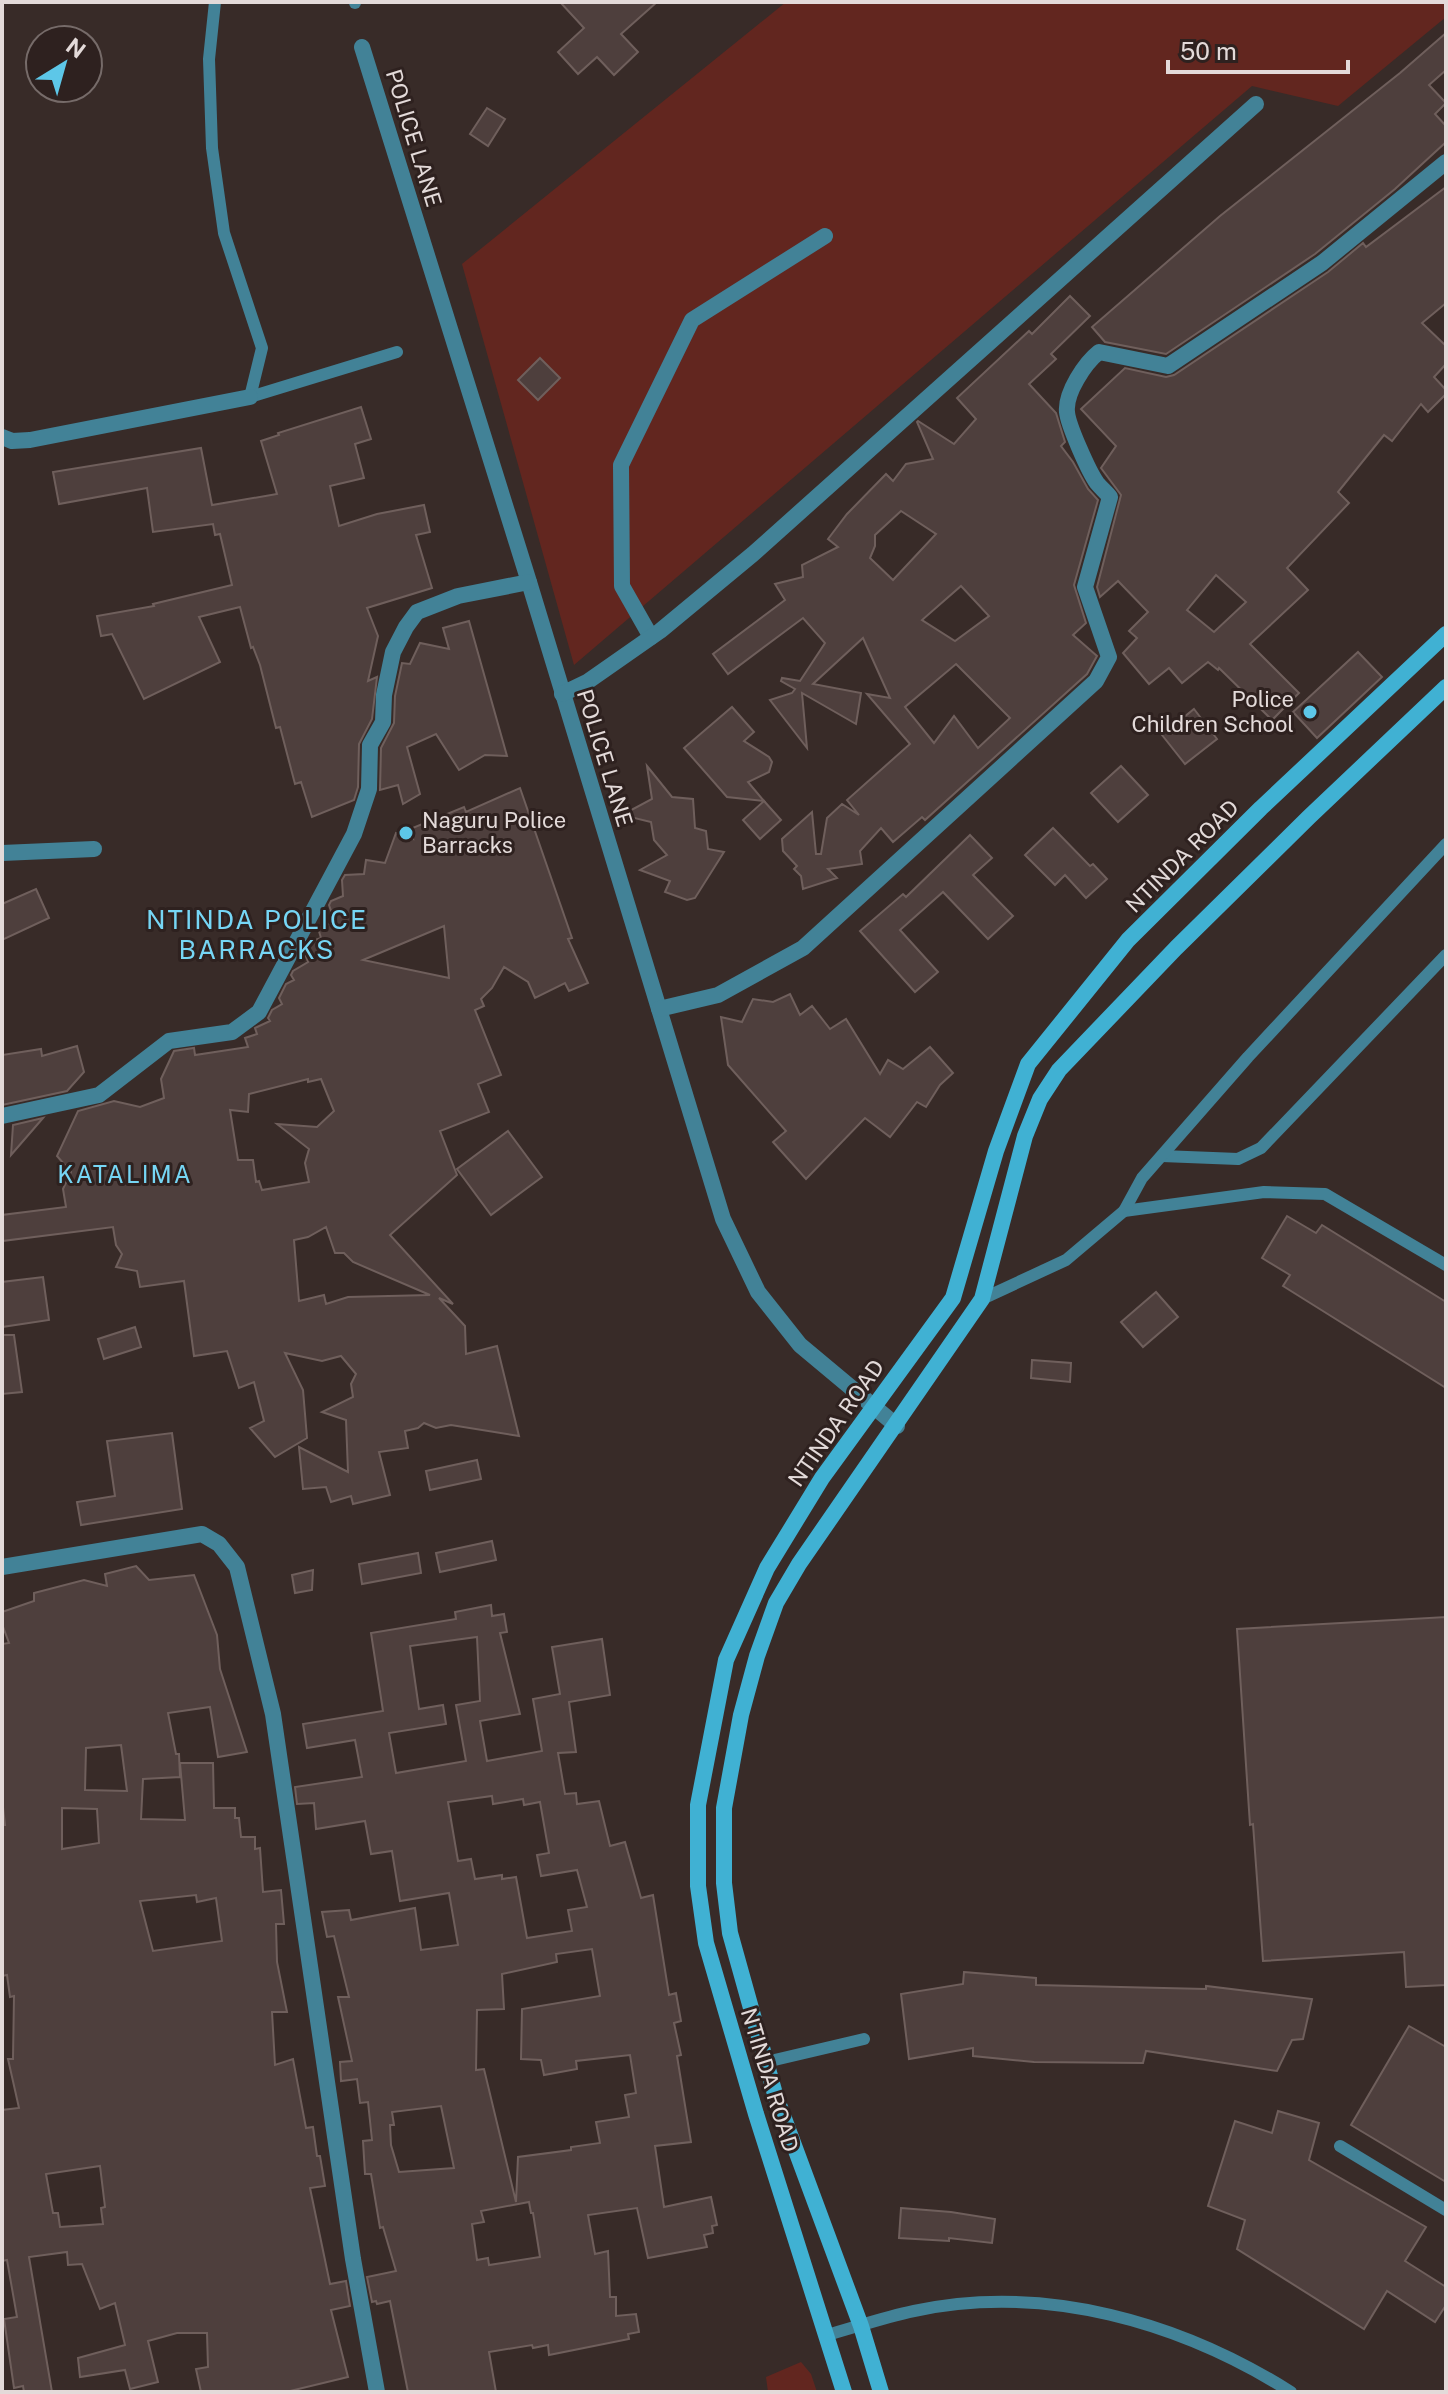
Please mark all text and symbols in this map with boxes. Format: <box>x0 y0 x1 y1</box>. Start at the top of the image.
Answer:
north arrow <box>24 24 104 104</box>
scale bar <box>1168 24 1348 74</box>
text: N <box>61 32 91 64</box>
text: 50 m <box>1180 37 1237 65</box>
street label: POLICE LANE <box>381 66 447 210</box>
street label: POLICE LANE <box>572 686 638 830</box>
place label: Police Children School <box>1131 686 1294 737</box>
marker: Police Children School <box>1301 703 1319 721</box>
street label: NTINDA ROAD <box>1120 794 1244 918</box>
place label: Naguru Police Barracks <box>422 807 566 858</box>
marker: Naguru Police Barracks <box>397 824 415 842</box>
district label: NTINDA POLICE BARRACKS <box>146 904 368 965</box>
district label: KATALIMA <box>57 1160 193 1188</box>
street label: NTINDA ROAD <box>783 1355 889 1491</box>
street label: NTINDA ROAD <box>736 2005 804 2155</box>

